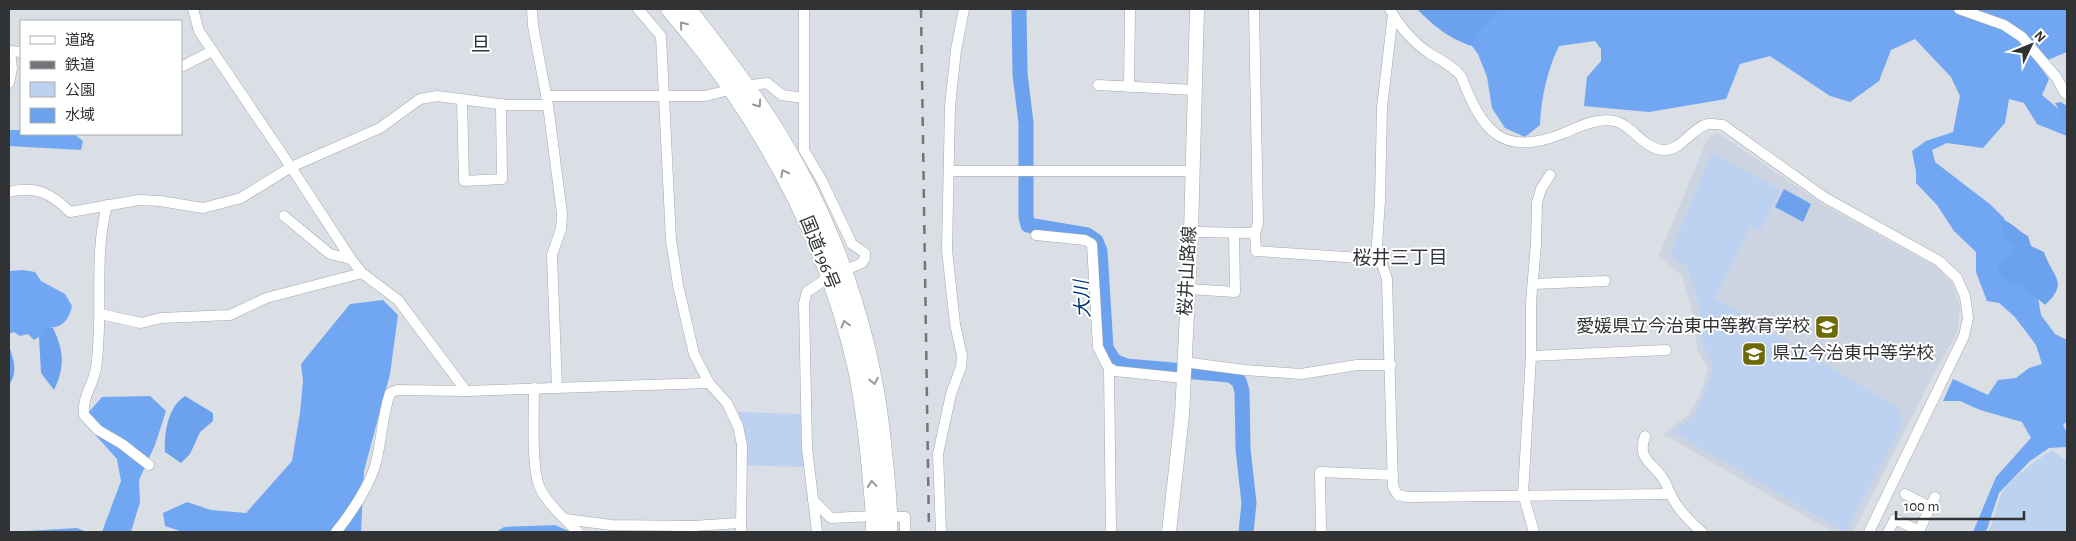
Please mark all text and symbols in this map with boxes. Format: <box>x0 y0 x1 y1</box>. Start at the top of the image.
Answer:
legend <box>20 20 182 135</box>
north arrow <box>2006 20 2056 70</box>
one-way arrow <box>681 22 689 31</box>
text: N <box>2031 28 2048 45</box>
text: 道路 <box>65 32 95 48</box>
district label: 旦 <box>471 35 491 55</box>
text: 鉄道 <box>65 57 95 73</box>
text: 公園 <box>65 82 95 98</box>
one-way arrow <box>752 99 761 108</box>
text: 水域 <box>65 107 95 123</box>
one-way arrow <box>780 170 790 179</box>
street label: 国道196号 <box>796 213 844 292</box>
street label: 桜井山路線 <box>1175 225 1199 316</box>
district label: 桜井三丁目 <box>1352 247 1448 268</box>
water label: 大川 <box>1071 278 1093 319</box>
school or university icon: 愛媛県立今治東中等教育学校 <box>1814 314 1840 340</box>
place label: 愛媛県立今治東中等教育学校 <box>1576 316 1810 336</box>
one-way arrow <box>840 320 850 328</box>
school or university icon: 県立今治東中等学校 <box>1741 341 1767 367</box>
place label: 県立今治東中等学校 <box>1772 343 1934 363</box>
one-way arrow <box>868 377 878 386</box>
one-way arrow <box>867 479 878 487</box>
scale bar <box>1896 488 2024 520</box>
text: 100 m <box>1904 499 1939 514</box>

